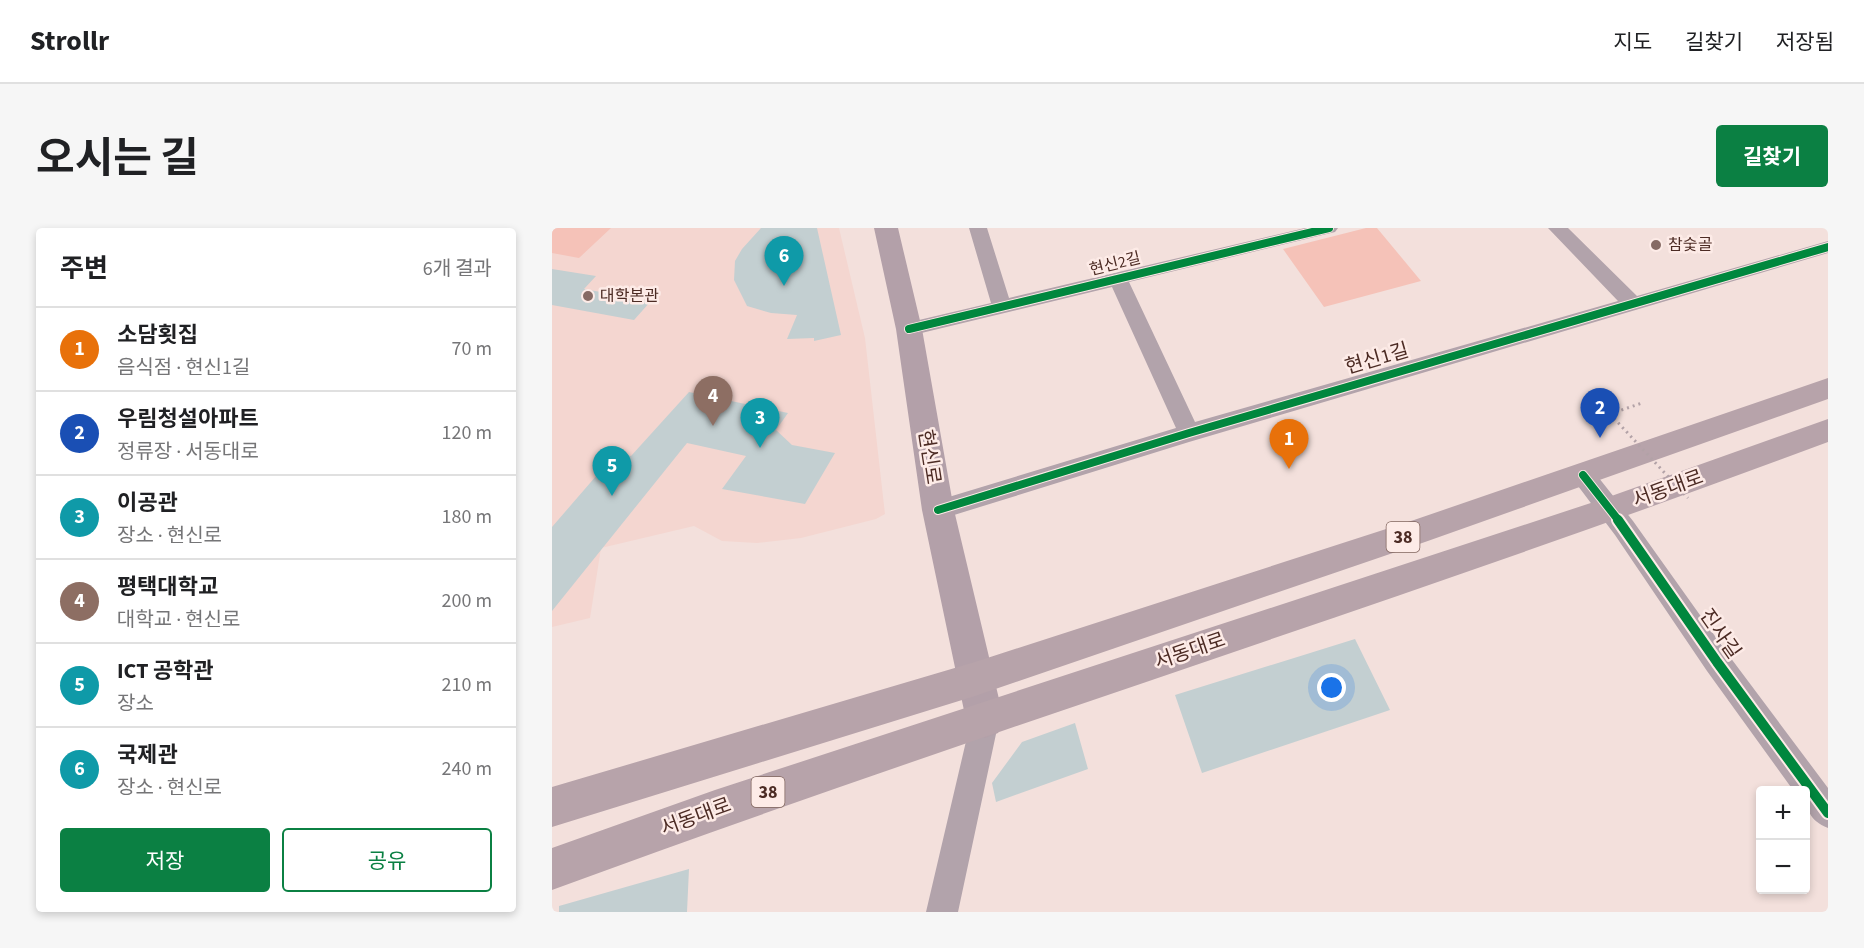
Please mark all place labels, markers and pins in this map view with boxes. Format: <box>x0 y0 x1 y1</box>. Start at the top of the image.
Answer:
place label: 참숯골 <box>1668 234 1712 256</box>
pin: 6 <box>764 236 804 286</box>
marker: 참숯골 <box>1649 238 1663 252</box>
place label: 대학본관 <box>600 285 659 307</box>
marker: 대학본관 <box>581 289 595 303</box>
pin: 4 <box>694 376 732 426</box>
pin: 2 <box>1580 388 1620 438</box>
pin: 3 <box>740 398 780 448</box>
pin: 1 <box>1270 420 1308 469</box>
pin: 5 <box>592 446 632 496</box>

